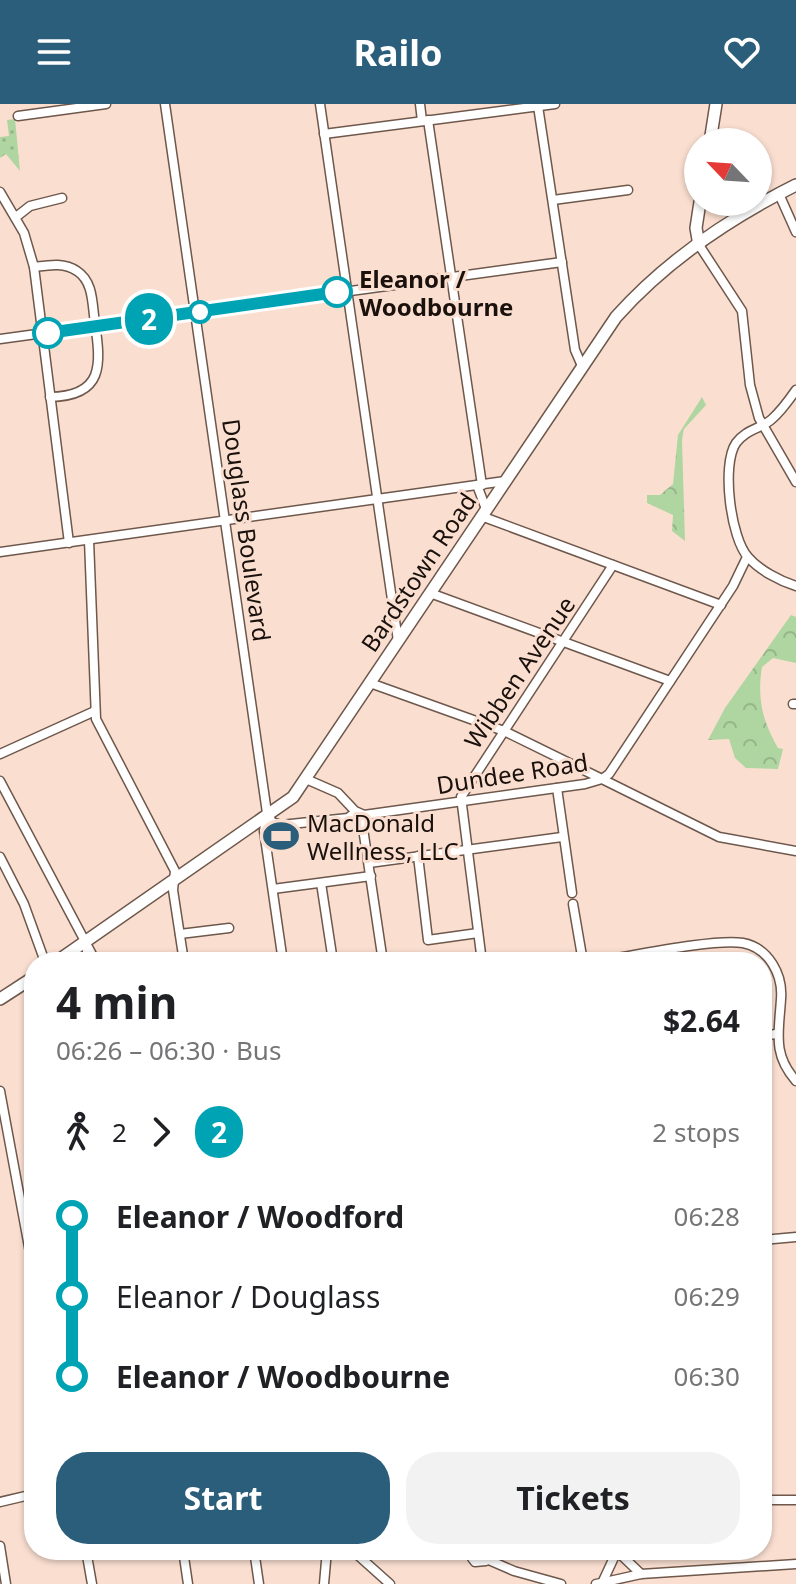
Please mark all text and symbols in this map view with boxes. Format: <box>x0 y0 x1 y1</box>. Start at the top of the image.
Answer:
text: Railo <box>353 28 443 77</box>
icon: menu <box>32 30 76 74</box>
icon: heart <box>720 30 764 74</box>
north arrow <box>684 128 772 216</box>
map controls <box>684 128 772 216</box>
place label: Eleanor / Woodbourne <box>359 262 513 323</box>
marker: Eleanor / Woodbourne <box>322 277 352 307</box>
line badge: 2 <box>123 293 175 345</box>
text: 2 <box>141 300 157 338</box>
unlabelled marker <box>189 301 211 323</box>
unlabelled marker <box>33 318 63 348</box>
street label: Douglass Boulevard <box>215 417 279 643</box>
street label: Bardstown Road <box>353 486 483 658</box>
street label: Wibben Avenue <box>456 589 582 755</box>
street label: Dundee Road <box>434 745 590 801</box>
place label: MacDonald Wellness, LLC <box>307 806 459 867</box>
sports icon: MacDonald Wellness, LLC <box>262 817 300 855</box>
text: 4 min <box>56 972 177 1032</box>
text: $2.64 <box>663 1000 740 1041</box>
text: 06:26 – 06:30 · Bus <box>56 1032 281 1068</box>
icon: walk <box>56 1110 100 1154</box>
icon: forward <box>139 1110 183 1154</box>
text: 2 <box>211 1113 227 1151</box>
text: 2 <box>112 1114 127 1150</box>
text: 2 stops <box>652 1114 740 1150</box>
text: Eleanor / Woodford <box>116 1196 404 1237</box>
text: 06:28 <box>674 1198 740 1234</box>
text: Eleanor / Douglass <box>116 1276 380 1317</box>
text: 06:29 <box>674 1278 740 1314</box>
text: Eleanor / Woodbourne <box>116 1356 450 1397</box>
text: 06:30 <box>674 1358 740 1394</box>
button: Start <box>56 1452 390 1544</box>
button: Tickets <box>406 1452 740 1544</box>

